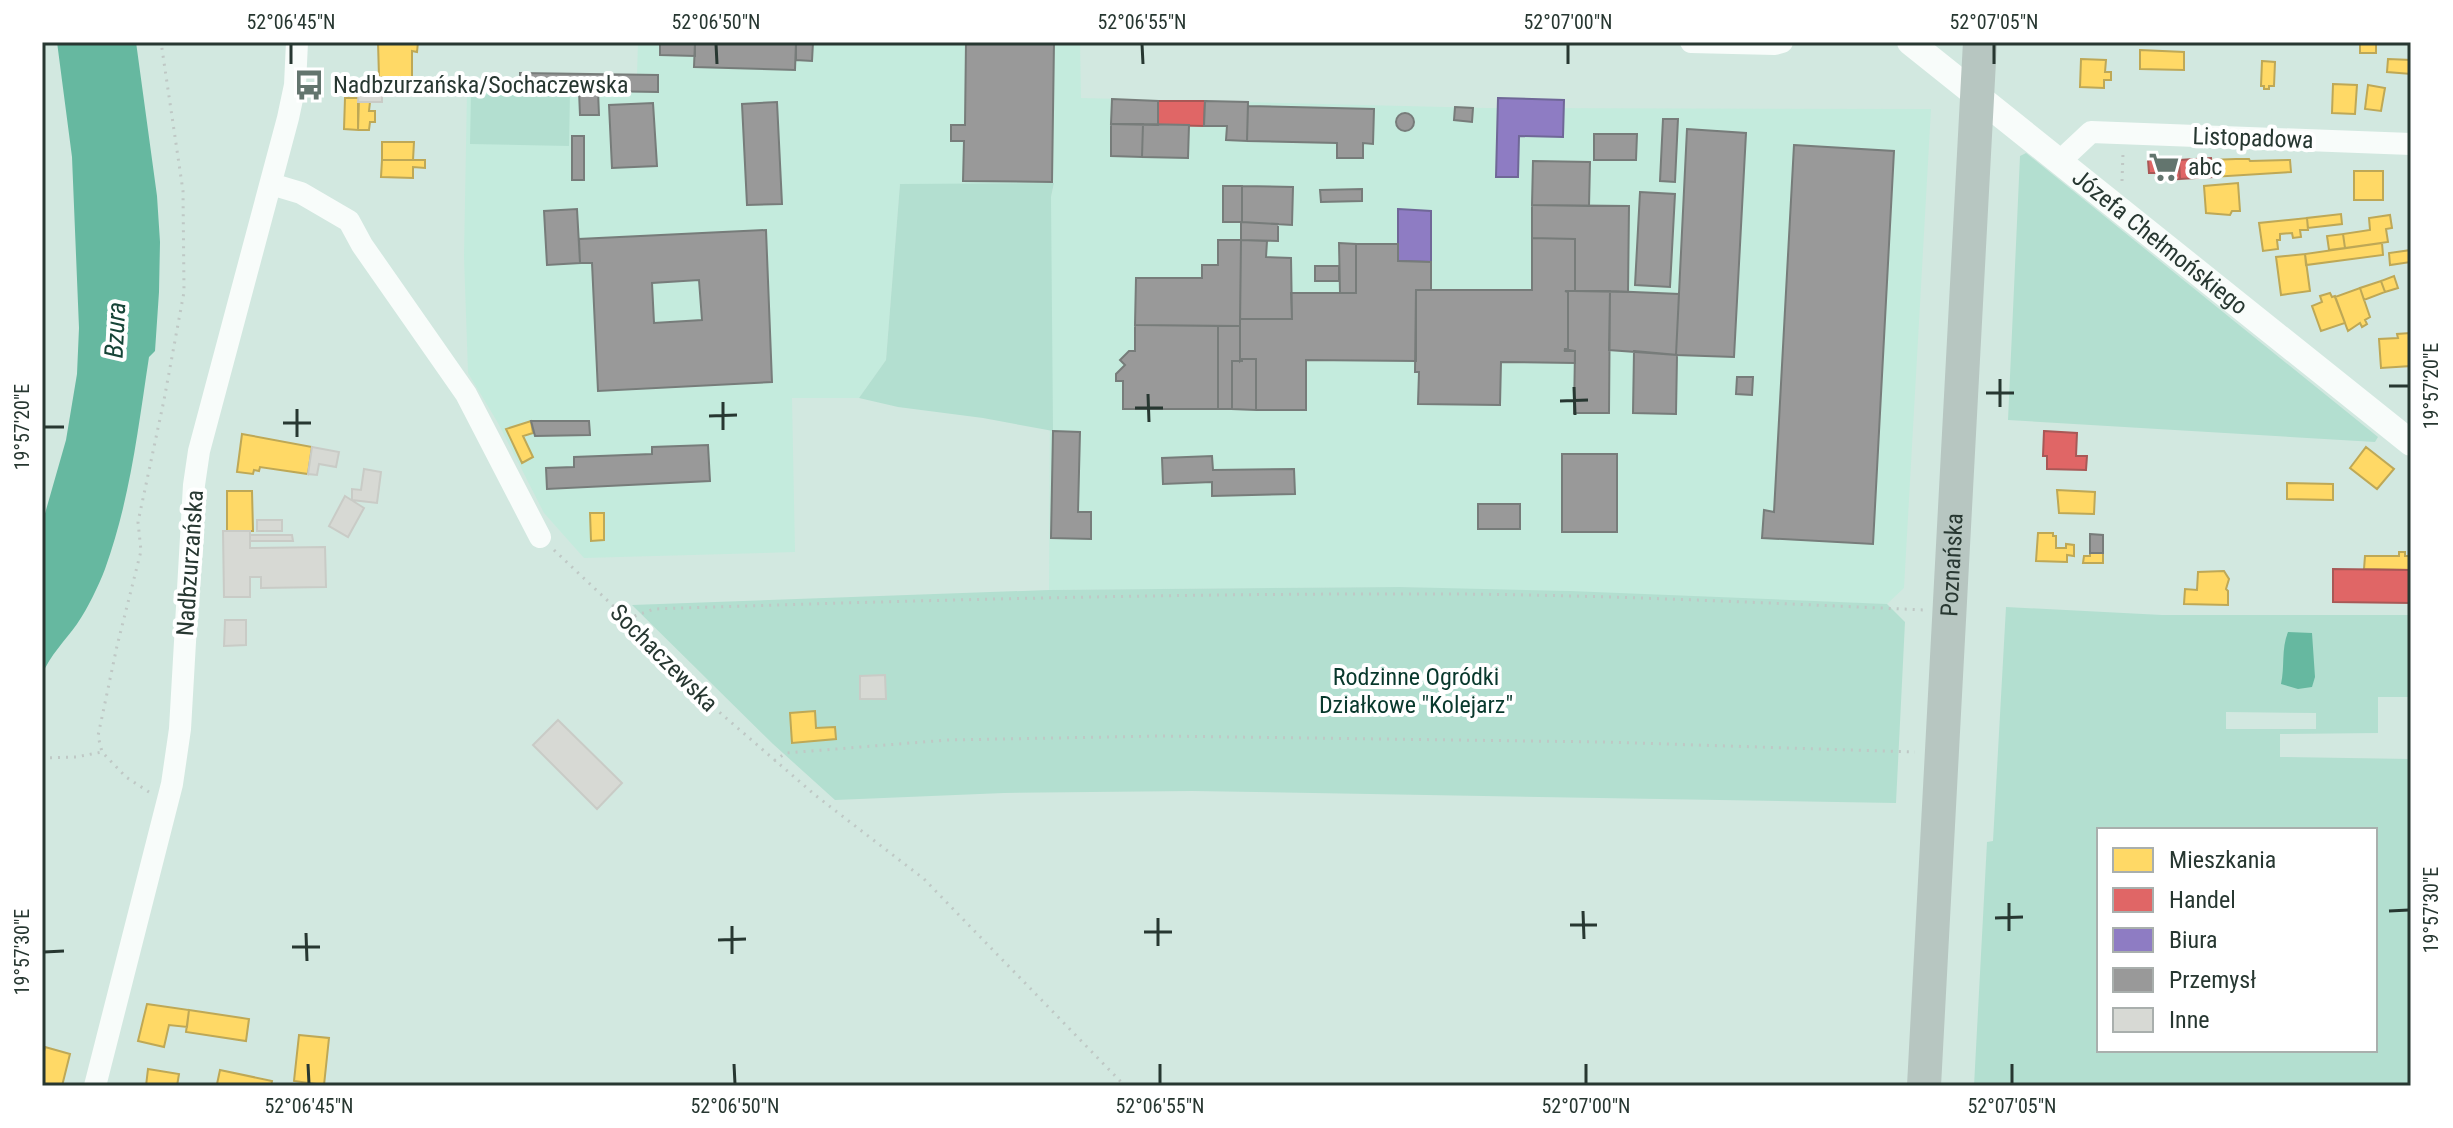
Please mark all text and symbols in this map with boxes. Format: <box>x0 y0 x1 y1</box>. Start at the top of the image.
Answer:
text: 52°06'45"N <box>246 10 336 34</box>
text: 52°06'50"N <box>671 10 761 34</box>
text: 52°06'55"N <box>1097 10 1187 34</box>
text: 52°07'00"N <box>1523 10 1613 34</box>
text: 52°07'05"N <box>1949 10 2039 34</box>
bus stop icon: Nadbzurzańska/Sochaczewska <box>292 68 326 102</box>
place label: Nadbzurzańska/Sochaczewska <box>333 71 628 99</box>
street label: Listopadowa <box>2192 122 2314 154</box>
supermarket icon: abc <box>2147 150 2181 184</box>
place label: abc <box>2188 153 2222 181</box>
street label: Józefa Chełmońskiego <box>2067 163 2253 320</box>
water label: Bzura <box>99 301 131 359</box>
text: 19°57'20"E <box>2419 343 2443 429</box>
text: 19°57'20"E <box>10 384 34 470</box>
street label: Nadbzurzańska <box>171 489 209 637</box>
street label: Poznańska <box>1935 512 1969 617</box>
street label: Sochaczewska <box>605 599 723 717</box>
park label: Rodzinne Ogródki Działkowe "Kolejarz" <box>1319 663 1513 719</box>
legend <box>2097 828 2377 1052</box>
text: Mieszkania <box>2169 846 2276 874</box>
text: 19°57'30"E <box>2419 867 2443 953</box>
text: Handel <box>2169 886 2236 914</box>
text: 19°57'30"E <box>10 909 34 995</box>
text: Biura <box>2169 926 2218 954</box>
text: Przemysł <box>2169 966 2256 994</box>
text: Inne <box>2169 1006 2210 1034</box>
text: 52°06'45"N <box>264 1094 354 1118</box>
text: 52°06'50"N <box>690 1094 780 1118</box>
text: 52°06'55"N <box>1115 1094 1205 1118</box>
text: 52°07'00"N <box>1541 1094 1631 1118</box>
text: 52°07'05"N <box>1967 1094 2057 1118</box>

